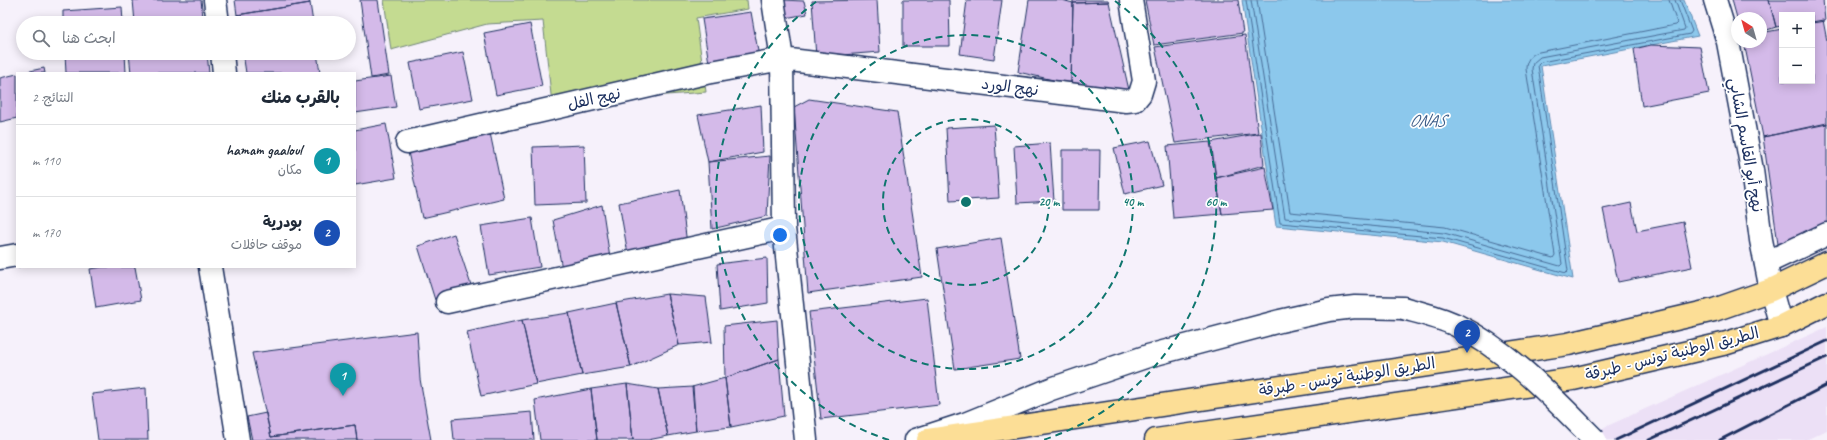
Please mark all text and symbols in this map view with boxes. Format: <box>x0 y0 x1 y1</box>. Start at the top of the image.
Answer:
north arrow <box>1731 12 1767 48</box>
map controls <box>1779 12 1815 84</box>
button: + <box>1779 12 1815 48</box>
search box <box>16 16 356 60</box>
icon: search <box>30 27 52 49</box>
text: ابحث هنا <box>62 29 116 48</box>
button: − <box>1779 48 1815 84</box>
street label: نهج الورد <box>980 74 1040 100</box>
street label: نهج أبو القاسم الشابي <box>1720 76 1768 215</box>
street label: نهج الفل <box>565 83 623 115</box>
text: بالقرب منك <box>261 87 340 108</box>
text: النتائج: 2 <box>32 90 74 106</box>
water label: ONAS <box>1409 110 1449 131</box>
text: hamam gaaloul <box>226 141 302 160</box>
text: 110 m <box>32 153 60 169</box>
text: 1 <box>324 153 330 169</box>
text: مكان <box>278 162 302 178</box>
text: 20 m <box>1039 194 1060 210</box>
text: 40 m <box>1123 194 1144 210</box>
text: 60 m <box>1206 194 1228 210</box>
centre of rings <box>959 195 973 209</box>
text: بودرية <box>263 213 302 232</box>
text: 170 m <box>32 225 60 241</box>
text: 2 <box>324 225 330 241</box>
your location <box>770 225 790 245</box>
text: موقف حافلات <box>231 237 302 253</box>
pin: 2 <box>1454 320 1480 353</box>
street label: الطريق الوطنية تونس - طبرقة <box>1583 323 1761 385</box>
street label: الطريق الوطنية تونس - طبرقة <box>1257 353 1437 401</box>
pin: 1 <box>330 363 356 396</box>

